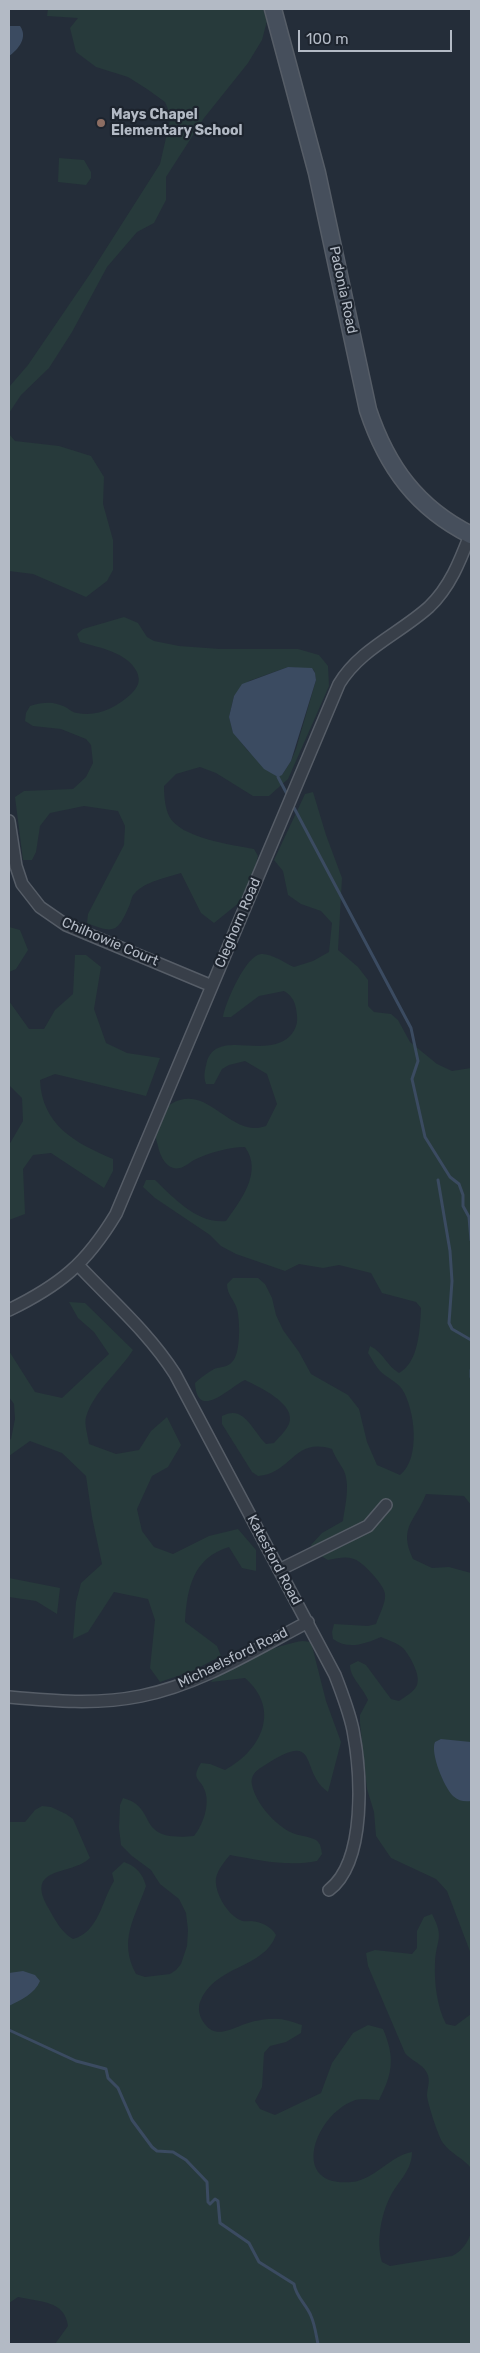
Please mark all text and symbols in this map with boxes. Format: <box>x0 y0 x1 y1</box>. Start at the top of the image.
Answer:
scale bar <box>300 20 454 52</box>
text: 100 m <box>306 30 348 48</box>
place label: Mays Chapel Elementary School <box>111 107 243 140</box>
marker: Mays Chapel Elementary School <box>95 117 107 129</box>
street label: Padonia Road <box>326 245 360 335</box>
street label: Cleghorn Road <box>212 876 264 970</box>
street label: Chilhowie Court <box>59 914 161 970</box>
street label: Katesford Road <box>243 1512 305 1608</box>
street label: Michaelsford Road <box>175 1624 291 1692</box>

